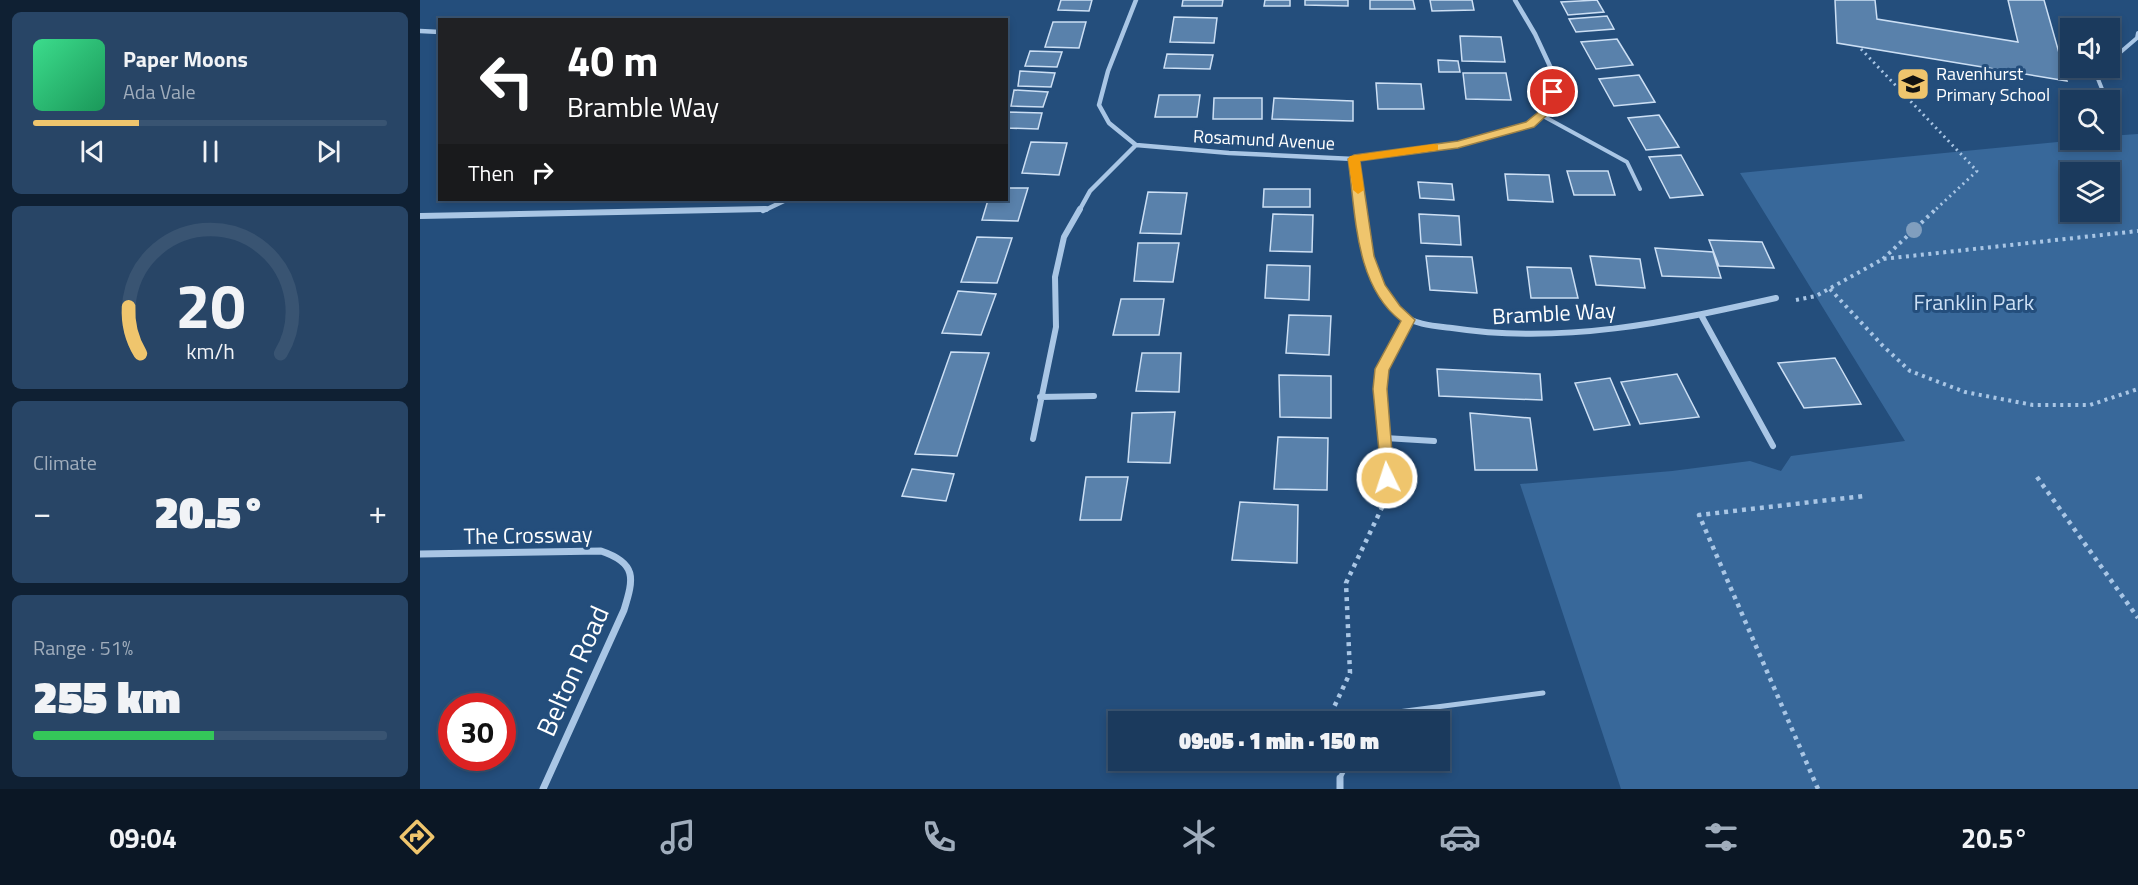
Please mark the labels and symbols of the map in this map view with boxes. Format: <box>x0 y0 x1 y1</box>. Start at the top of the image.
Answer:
place label: Ravenhurst Primary School <box>1936 60 2050 108</box>
pin <box>1527 66 1578 117</box>
school or university icon: Ravenhurst Primary School <box>1895 66 1931 102</box>
street label: Rosamund Avenue <box>1192 122 1336 157</box>
park label: Franklin Park <box>1914 285 2035 319</box>
street label: Bramble Way <box>1491 293 1617 333</box>
position arrow <box>1355 446 1419 510</box>
street label: The Crossway <box>463 517 593 553</box>
street label: Belton Road <box>525 598 619 742</box>
speed limit sign: 30 <box>438 693 516 771</box>

